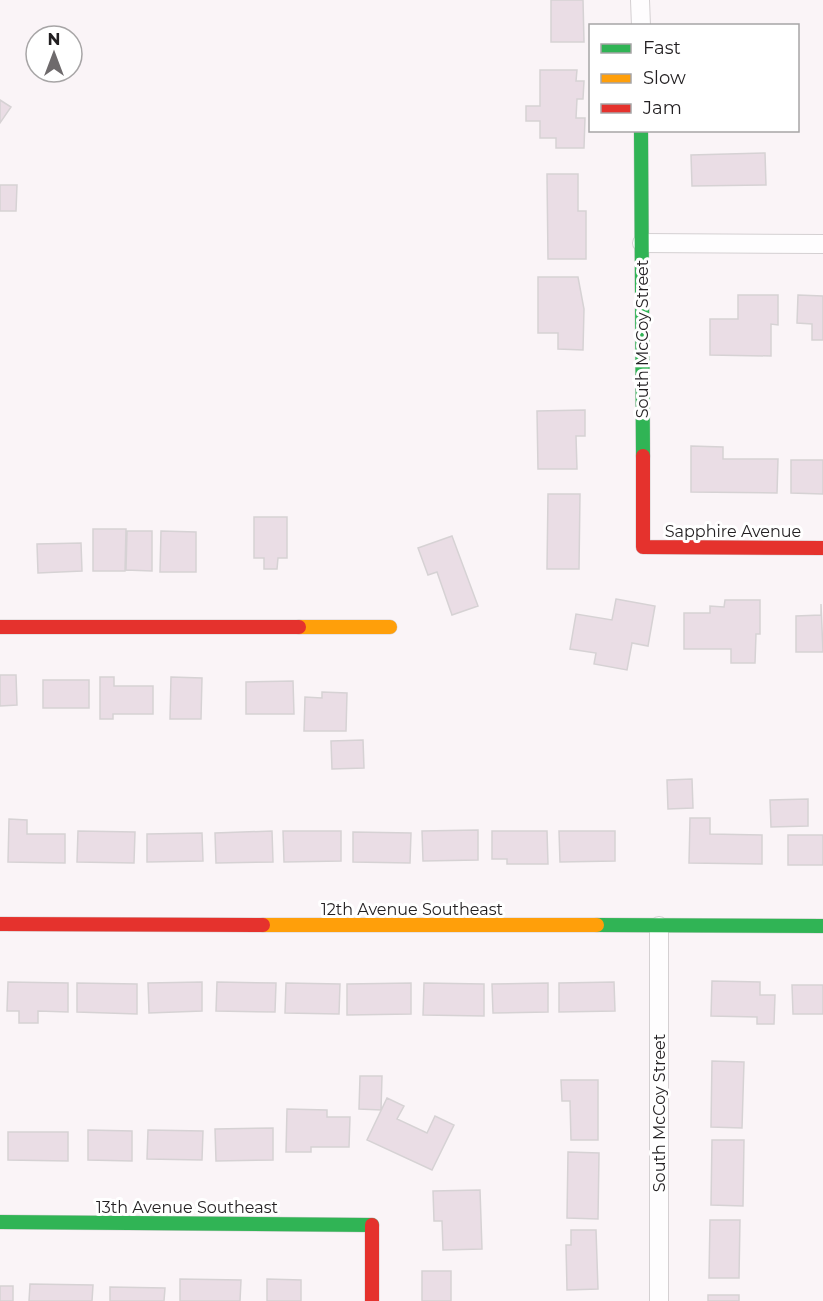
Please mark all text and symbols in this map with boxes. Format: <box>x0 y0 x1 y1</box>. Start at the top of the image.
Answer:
north arrow <box>24 24 84 84</box>
legend <box>589 24 799 132</box>
text: N <box>48 30 60 49</box>
text: Fast <box>643 37 681 59</box>
text: Slow <box>643 67 686 89</box>
text: Jam <box>642 97 682 119</box>
street label: South McCoy Street <box>633 259 652 418</box>
street label: Sapphire Avenue <box>665 522 801 541</box>
street label: 12th Avenue Southeast <box>321 900 504 919</box>
street label: South McCoy Street <box>650 1033 669 1192</box>
street label: 13th Avenue Southeast <box>96 1198 278 1217</box>

